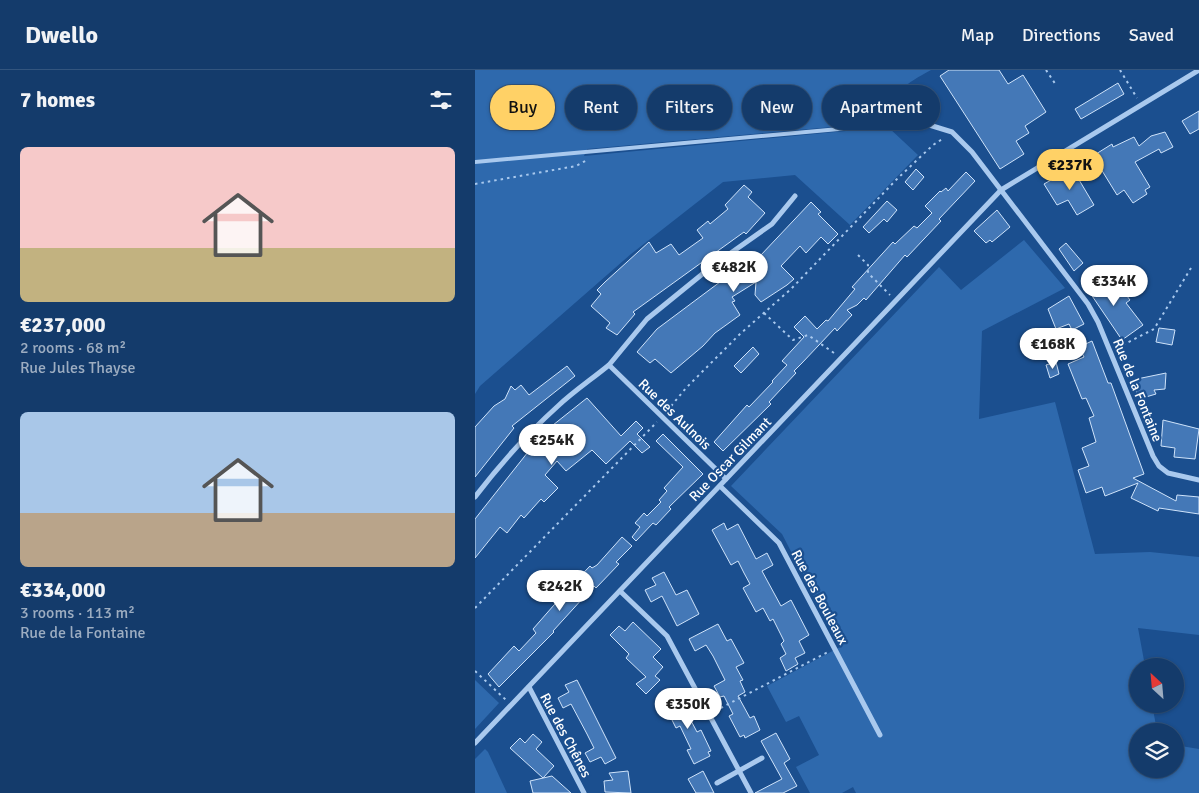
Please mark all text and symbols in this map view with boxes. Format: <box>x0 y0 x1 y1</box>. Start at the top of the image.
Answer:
text: Dwello <box>25 20 98 50</box>
text: Map <box>961 24 994 46</box>
text: Directions <box>1022 24 1101 46</box>
text: Saved <box>1129 24 1174 46</box>
chip: Buy <box>490 85 555 130</box>
chip: Rent <box>565 85 637 130</box>
chip: Filters <box>647 85 732 130</box>
chip: New <box>742 85 812 130</box>
chip: Apartment <box>822 85 940 130</box>
icon: filters <box>427 86 455 114</box>
text: 7 homes <box>20 87 95 113</box>
pin: €237K <box>1035 148 1105 191</box>
text: €237K <box>1048 155 1092 175</box>
icon: home <box>193 180 283 270</box>
pin: €482K <box>699 250 769 293</box>
text: €482K <box>712 257 756 277</box>
pin: €334K <box>1079 264 1149 307</box>
text: €334K <box>1092 271 1136 291</box>
text: €237,000 <box>20 312 106 338</box>
pin: €168K <box>1018 328 1088 370</box>
text: €168K <box>1031 334 1075 354</box>
street label: Rue de la Fontaine <box>1109 336 1166 444</box>
text: 2 rooms · 68 m² <box>20 338 126 358</box>
text: Rue Jules Thayse <box>20 358 135 378</box>
street label: Rue des Aulnois <box>635 375 715 453</box>
street label: Rue Oscar Gilmant <box>686 414 775 505</box>
pin: €254K <box>517 424 587 466</box>
text: €254K <box>530 430 574 450</box>
icon: home <box>193 445 283 535</box>
street label: Rue des Bouleaux <box>787 547 852 648</box>
pin: €242K <box>525 570 595 612</box>
text: €242K <box>538 576 582 596</box>
text: €334,000 <box>20 577 106 603</box>
text: 3 rooms · 113 m² <box>20 603 135 623</box>
text: Rue de la Fontaine <box>20 623 146 643</box>
north arrow <box>1129 658 1184 712</box>
map controls <box>1129 658 1184 778</box>
pin: €350K <box>653 688 723 730</box>
street label: Rue des Chênes <box>536 690 595 780</box>
text: €350K <box>666 694 710 714</box>
button: layers <box>1129 723 1184 778</box>

